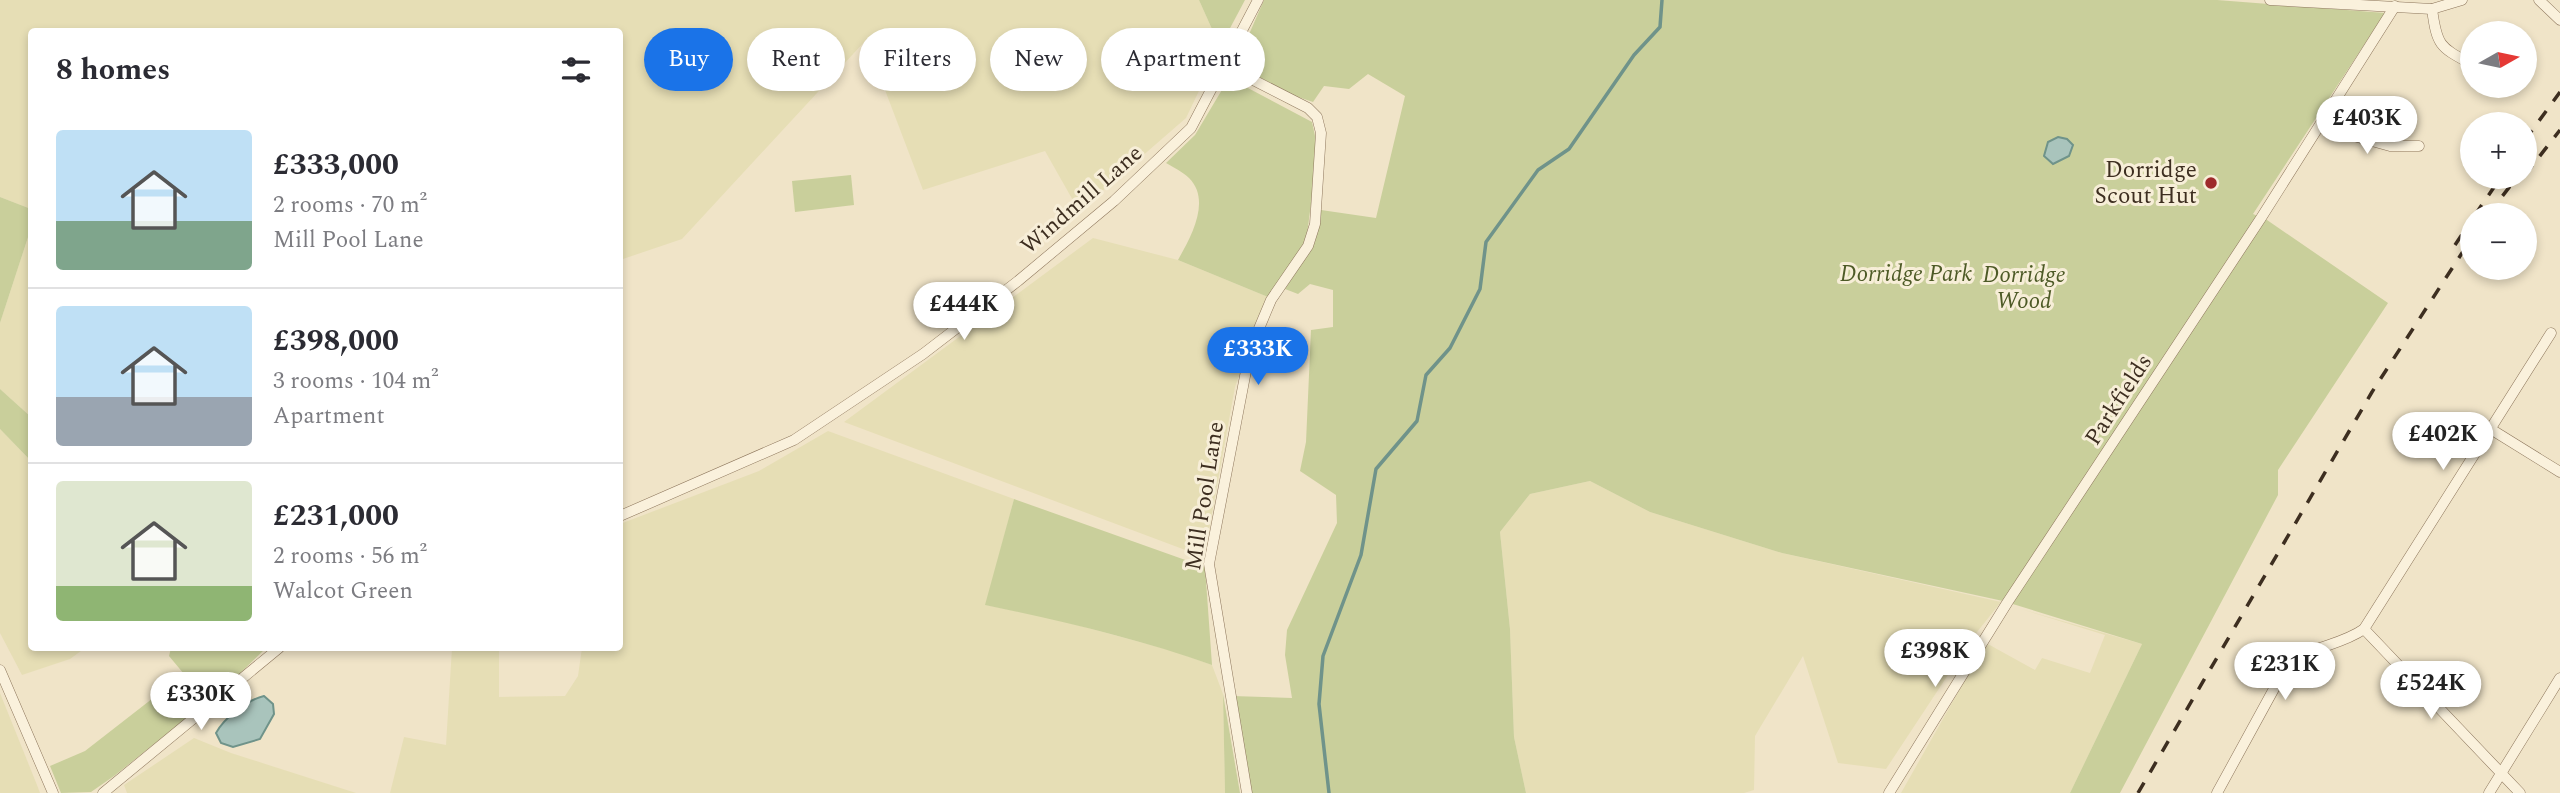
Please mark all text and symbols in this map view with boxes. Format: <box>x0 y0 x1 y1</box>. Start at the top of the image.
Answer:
north arrow <box>2460 21 2538 98</box>
map controls <box>2460 21 2537 280</box>
chip: Buy <box>644 28 733 91</box>
chip: Rent <box>747 28 845 91</box>
chip: Filters <box>859 28 976 91</box>
chip: New <box>990 28 1087 91</box>
chip: Apartment <box>1101 28 1265 91</box>
text: 8 homes <box>56 47 170 93</box>
icon: filters <box>557 51 595 89</box>
pin: £403K <box>2318 96 2416 156</box>
text: £403K <box>2332 101 2402 136</box>
button: + <box>2460 112 2537 189</box>
street label: Windmill Lane <box>1013 137 1151 263</box>
text: £333,000 <box>273 142 399 188</box>
place label: Dorridge Scout Hut <box>2094 153 2197 214</box>
icon: home <box>112 158 196 242</box>
marker: Dorridge Scout Hut <box>2203 175 2219 191</box>
text: 2 rooms · 70 m² <box>273 188 427 223</box>
button: − <box>2460 203 2537 280</box>
text: Mill Pool Lane <box>273 223 424 258</box>
park label: Dorridge Park <box>1840 257 1972 292</box>
park label: Dorridge Wood <box>1982 258 2066 319</box>
pin: £444K <box>915 282 1013 342</box>
text: £444K <box>929 287 999 322</box>
text: £398,000 <box>273 318 399 364</box>
pin: £333K <box>1209 328 1307 387</box>
text: £333K <box>1223 332 1293 367</box>
icon: home <box>112 334 196 418</box>
street label: Parkfields <box>2076 347 2162 453</box>
text: 3 rooms · 104 m² <box>273 364 439 399</box>
text: Apartment <box>273 399 385 434</box>
pin: £402K <box>2394 412 2492 472</box>
text: £402K <box>2408 417 2478 452</box>
street label: Mill Pool Lane <box>1176 419 1234 573</box>
text: £231,000 <box>273 493 399 539</box>
icon: home <box>112 509 196 593</box>
text: 2 rooms · 56 m² <box>273 539 427 574</box>
text: Walcot Green <box>273 574 413 609</box>
pin: £398K <box>1886 630 1984 689</box>
text: £398K <box>1900 634 1970 669</box>
pin: £231K <box>2236 642 2334 702</box>
text: £231K <box>2250 647 2320 682</box>
pin: £524K <box>2382 662 2480 721</box>
text: £524K <box>2396 666 2466 701</box>
pin: £330K <box>152 672 250 732</box>
text: £330K <box>166 677 236 712</box>

